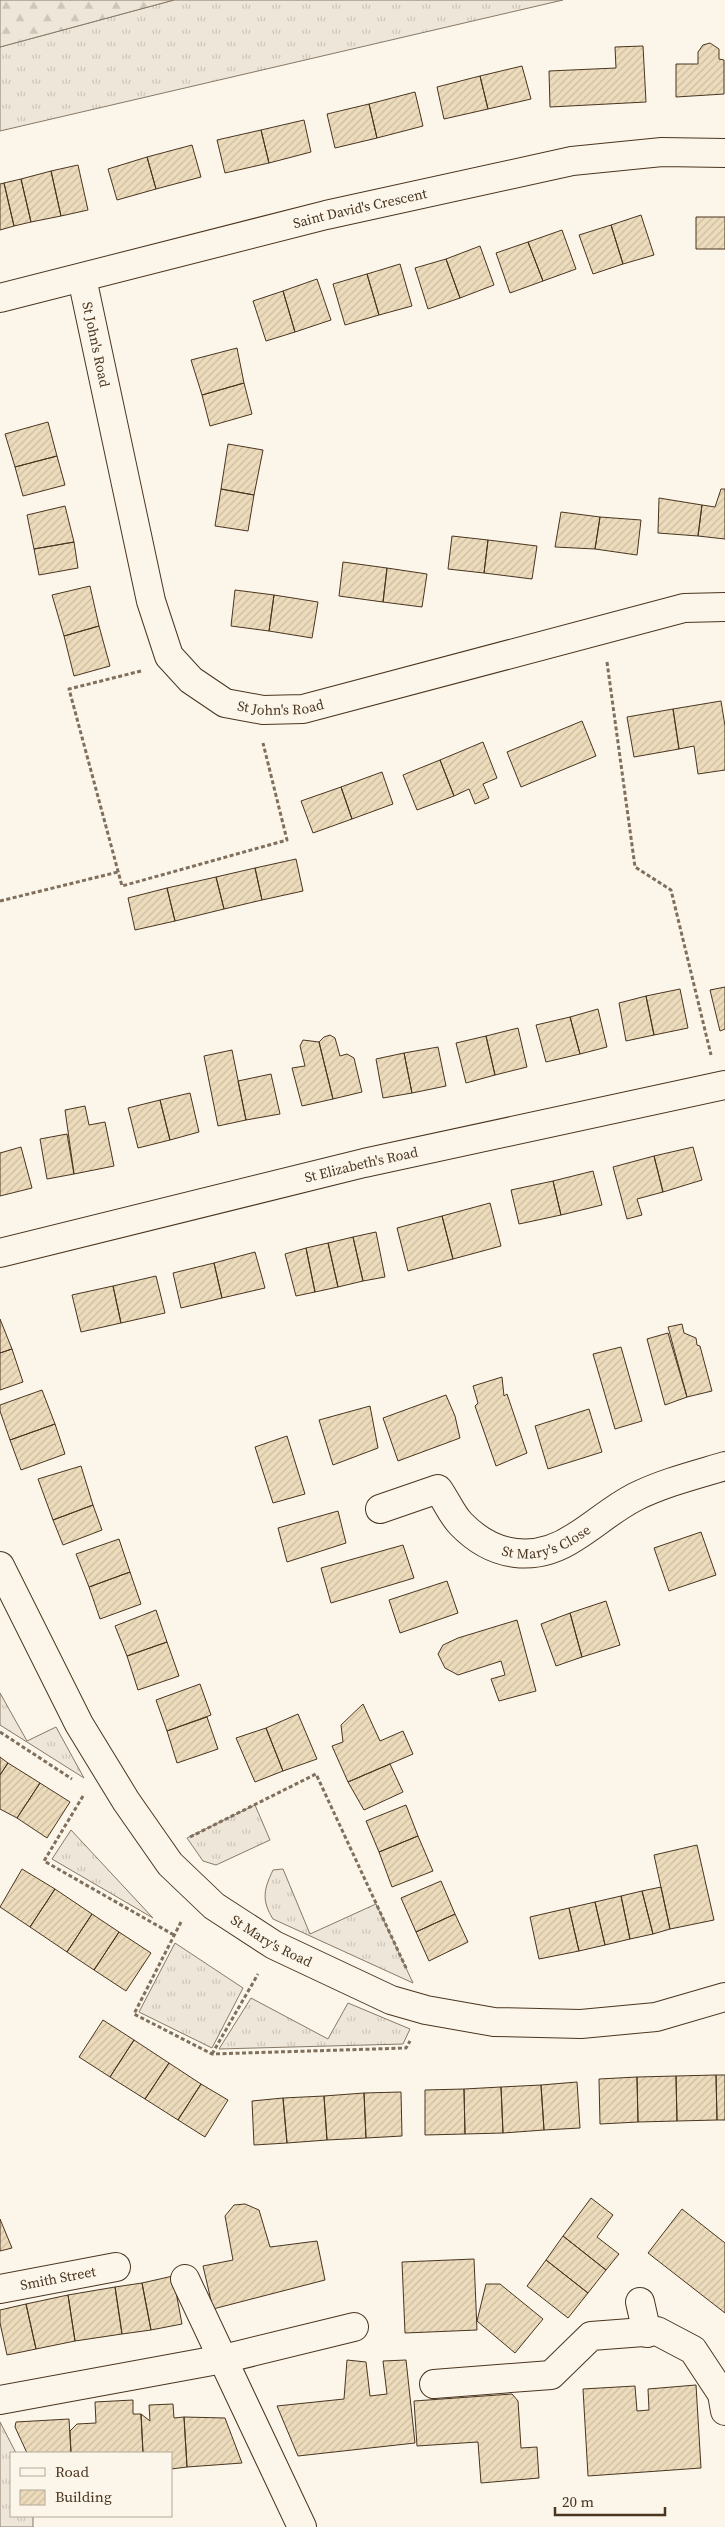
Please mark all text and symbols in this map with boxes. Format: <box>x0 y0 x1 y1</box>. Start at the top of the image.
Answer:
street label: Saint David's Crescent <box>291 183 429 233</box>
street label: St John's Road <box>77 300 115 389</box>
street label: St John's Road <box>236 694 326 720</box>
street label: St Elizabeth's Road <box>302 1142 420 1187</box>
street label: St Mary's Close <box>500 1520 594 1564</box>
street label: St Mary's Road <box>227 1910 316 1972</box>
street label: Smith Street <box>19 2261 98 2295</box>
legend <box>10 2452 172 2517</box>
text: Road <box>55 2461 89 2482</box>
scale bar <box>555 2484 665 2516</box>
text: Building <box>55 2486 112 2507</box>
text: 20 m <box>562 2491 594 2512</box>

